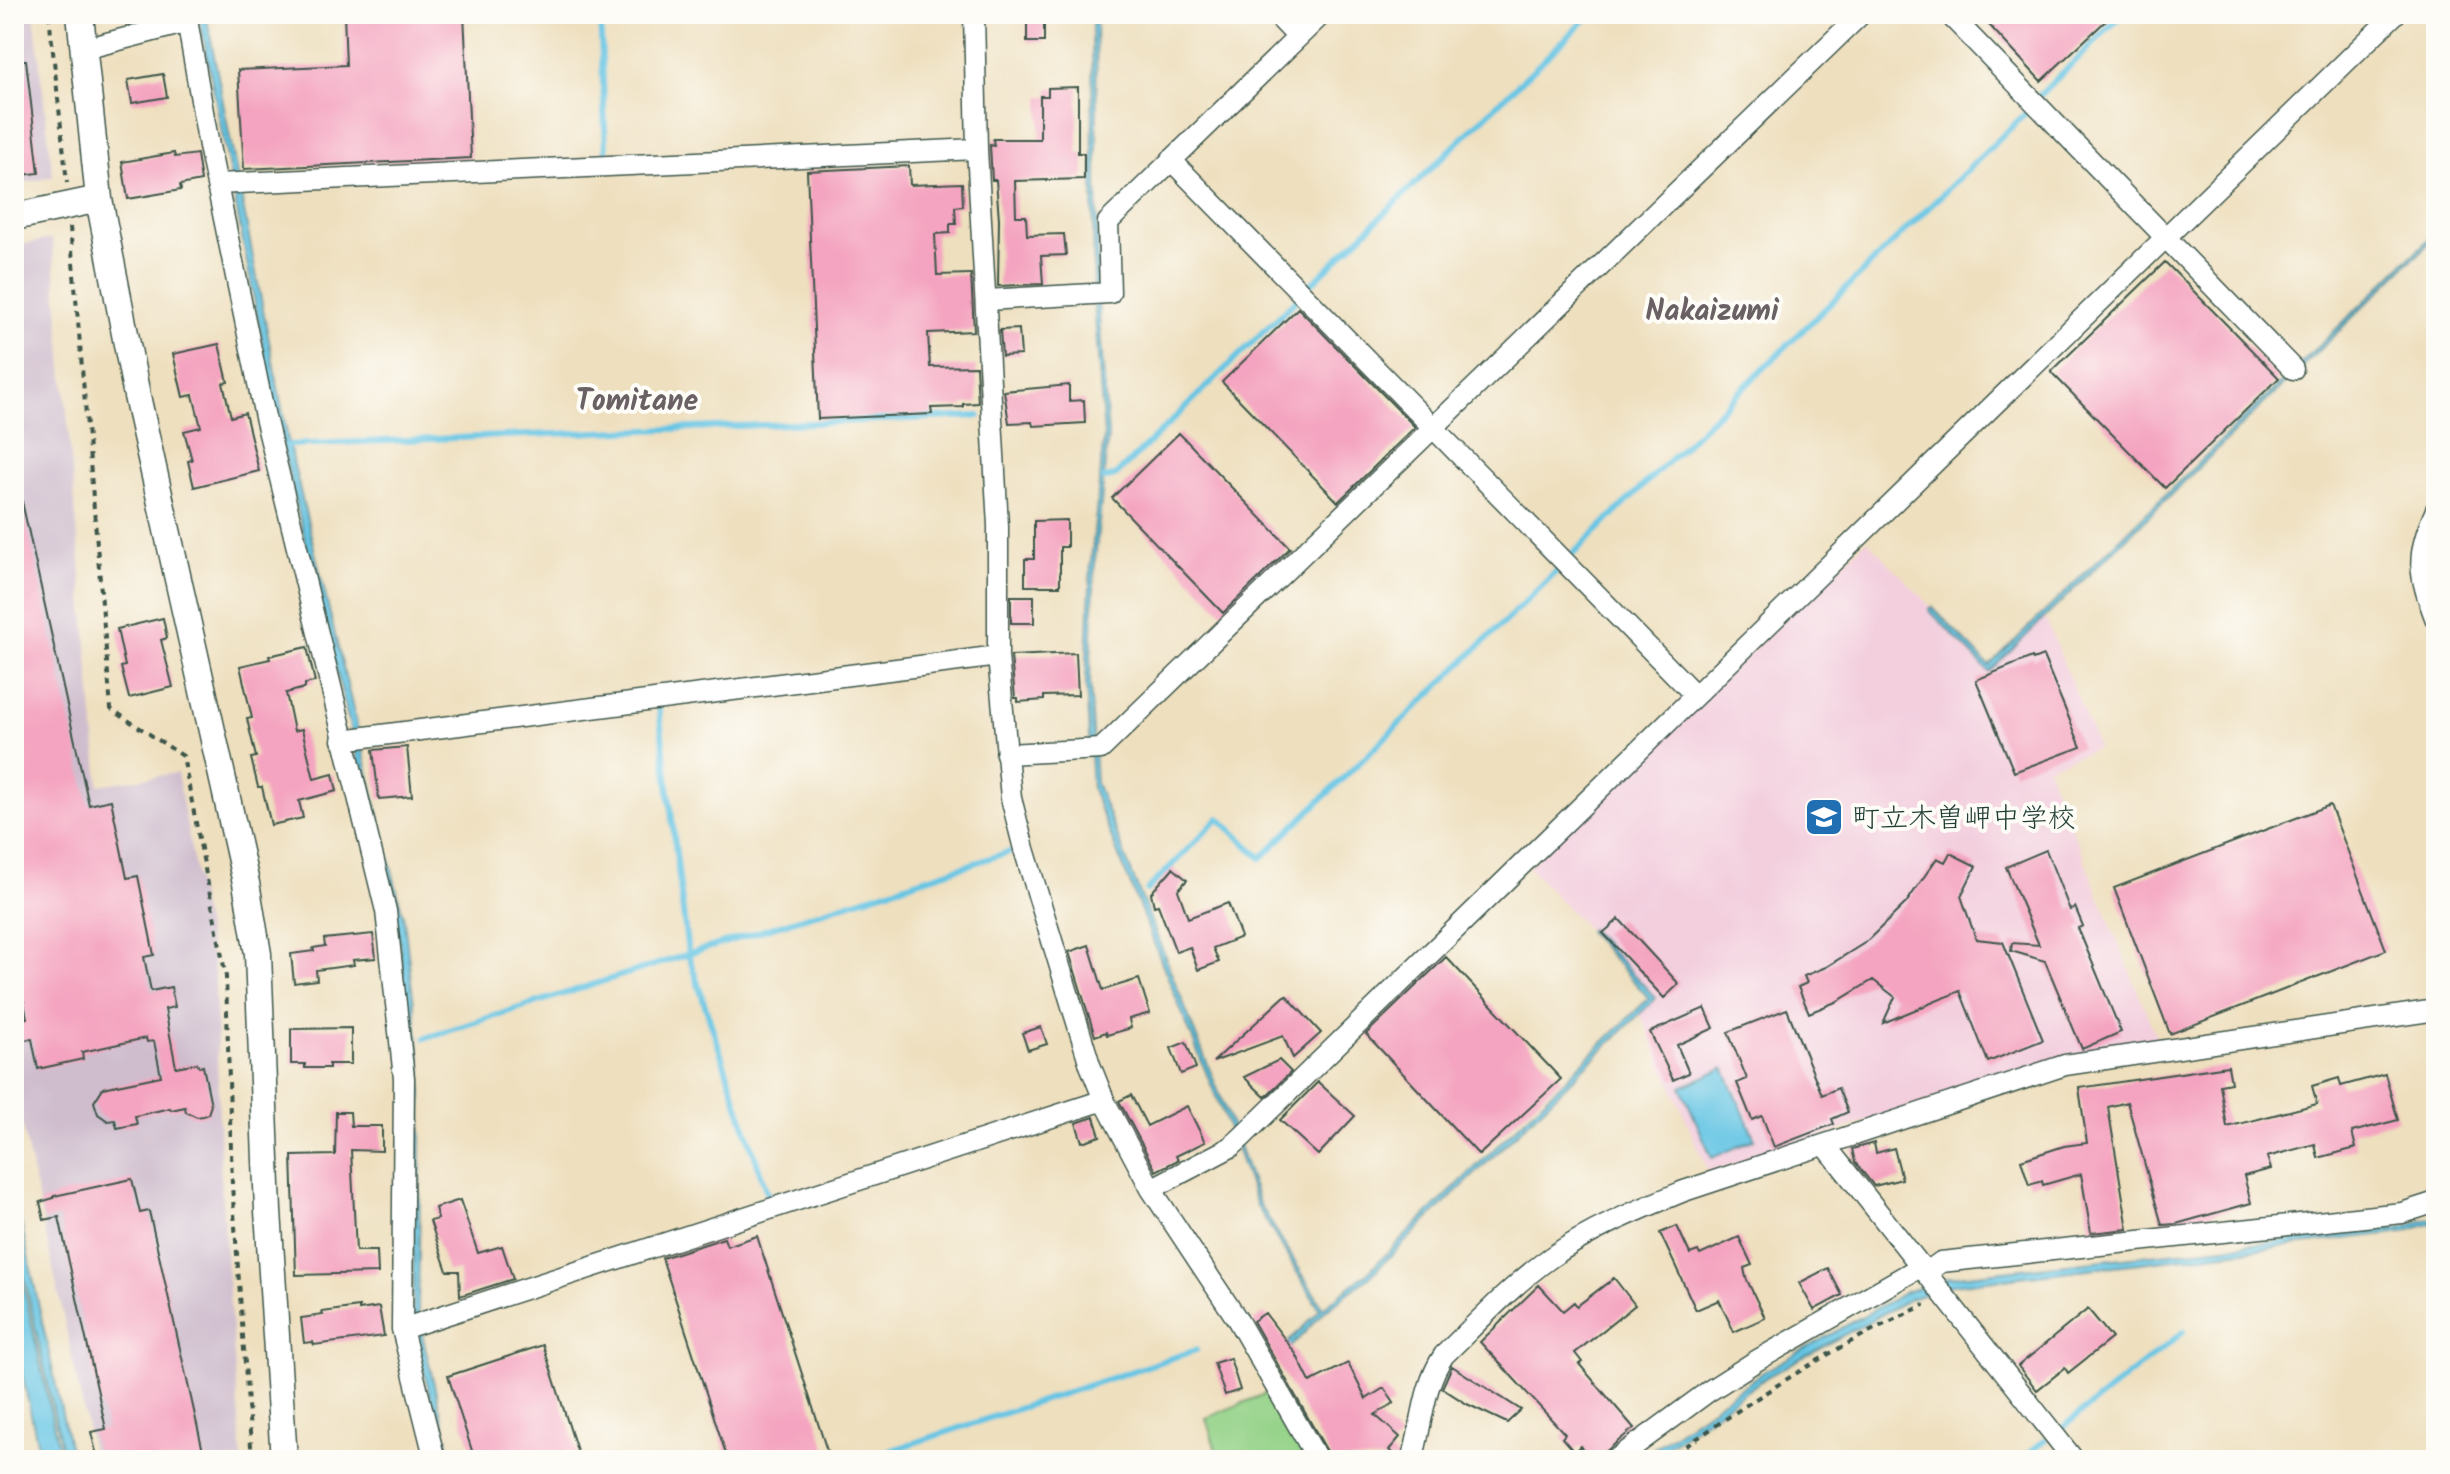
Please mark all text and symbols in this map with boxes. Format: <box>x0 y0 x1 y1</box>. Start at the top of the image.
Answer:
district label: Nakaizumi <box>1645 288 1780 336</box>
district label: Tomitane <box>576 378 699 426</box>
school or university icon: 町立木曽岬中学校 <box>1803 796 1845 838</box>
place label: 町立木曽岬中学校 <box>1852 797 2076 842</box>

